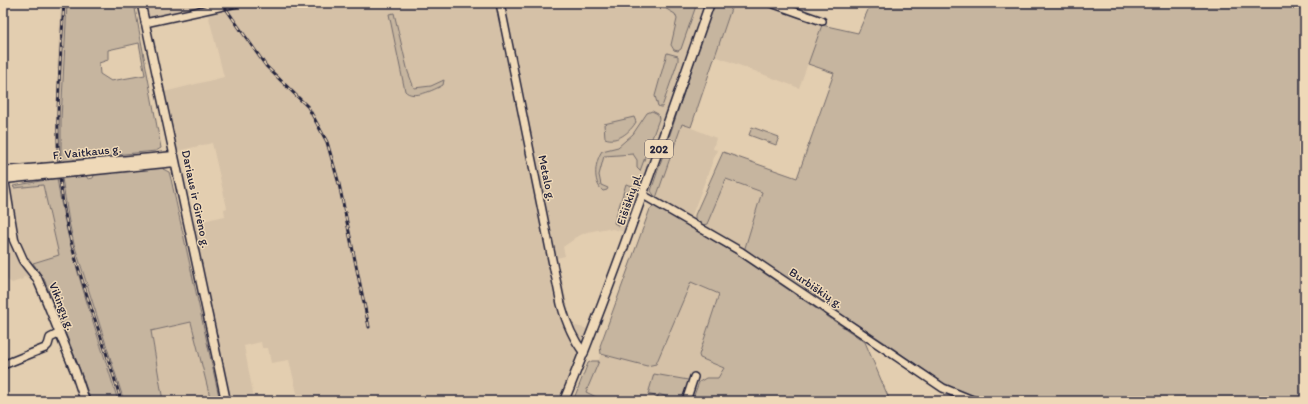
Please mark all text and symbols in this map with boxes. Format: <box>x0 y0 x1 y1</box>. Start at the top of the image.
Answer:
road number: 202 <box>645 140 673 158</box>
street label: F. Vaitkaus g. <box>52 141 122 163</box>
street label: Dariaus ir Girėno g. <box>179 149 213 249</box>
street label: Metalo g. <box>535 154 559 202</box>
street label: Eišiškių pl. <box>614 171 644 227</box>
street label: Burbiškių g. <box>787 265 845 311</box>
street label: Vikingų g. <box>46 280 78 332</box>

